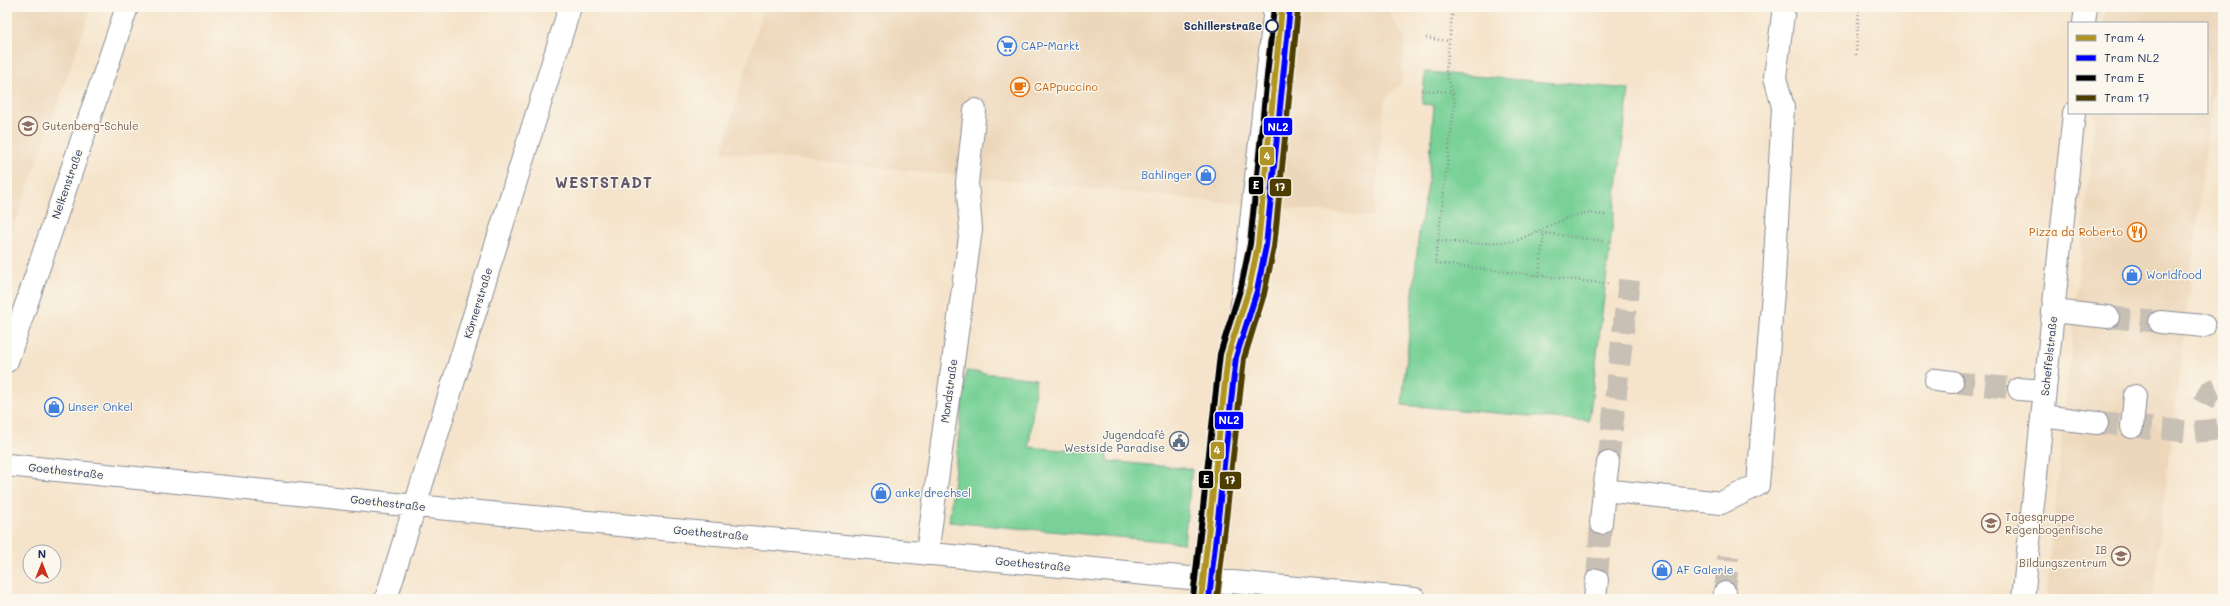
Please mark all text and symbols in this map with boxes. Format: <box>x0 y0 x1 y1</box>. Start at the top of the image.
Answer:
place label: Schillerstraße <box>1184 18 1262 33</box>
marker: Schillerstraße <box>1265 19 1279 33</box>
legend <box>2068 22 2208 114</box>
text: Tram 4 <box>2104 29 2145 45</box>
supermarket icon: CAP-Markt <box>996 35 1018 57</box>
place label: CAP-Markt <box>1021 38 1080 53</box>
text: Tram NL2 <box>2104 49 2159 65</box>
text: Tram E <box>2104 69 2145 85</box>
cafe icon: CAPpuccino <box>1009 76 1031 98</box>
place label: CAPpuccino <box>1034 79 1098 94</box>
text: Tram 17 <box>2104 89 2150 105</box>
school or university icon: Gutenberg-Schule <box>17 115 39 137</box>
line badge: NL2 <box>1263 117 1293 136</box>
place label: Gutenberg-Schule <box>42 118 139 133</box>
text: NL2 <box>1268 119 1288 134</box>
line badge: 4 <box>1259 146 1275 166</box>
street label: Nelkenstraße <box>48 147 86 221</box>
text: 4 <box>1264 148 1271 163</box>
shop icon: Bahlinger <box>1195 164 1217 186</box>
place label: Bahlinger <box>1141 167 1192 182</box>
district label: WESTSTADT <box>555 172 653 192</box>
line badge: E <box>1248 176 1264 195</box>
text: E <box>1252 177 1260 192</box>
line badge: 17 <box>1269 178 1292 197</box>
text: 17 <box>1275 179 1286 194</box>
restaurant icon: Pizza da Roberto <box>2126 221 2148 243</box>
place label: Pizza da Roberto <box>2029 224 2123 239</box>
shop icon: Worldfood <box>2121 264 2143 286</box>
street label: Körnerstraße <box>460 265 495 340</box>
place label: Worldfood <box>2146 267 2202 282</box>
street label: Scheffelstraße <box>2037 315 2060 397</box>
street label: Mondstraße <box>937 358 960 424</box>
shop icon: Unser Onkel <box>43 396 65 418</box>
place label: Unser Onkel <box>68 399 133 414</box>
line badge: NL2 <box>1214 411 1244 430</box>
text: NL2 <box>1219 412 1239 427</box>
place label: Jugendcafé Westside Paradise <box>1064 427 1165 455</box>
public building icon: Jugendcafé Westside Paradise <box>1168 430 1190 452</box>
line badge: 4 <box>1210 441 1225 460</box>
text: 4 <box>1214 442 1221 457</box>
street label: Goethestraße <box>28 459 105 482</box>
line badge: E <box>1198 470 1214 489</box>
text: E <box>1202 471 1210 486</box>
line badge: 17 <box>1219 471 1242 490</box>
text: 17 <box>1225 472 1236 487</box>
shop icon: anke drechsel <box>870 482 892 504</box>
place label: anke drechsel <box>895 485 971 500</box>
street label: Goethestraße <box>350 491 427 514</box>
place label: Tagesgruppe Regenbogenfische <box>2005 509 2104 537</box>
school or university icon: Tagesgruppe Regenbogenfische <box>1980 512 2002 534</box>
street label: Goethestraße <box>673 522 750 543</box>
place label: IB Bildungszentrum <box>2019 542 2107 570</box>
north arrow <box>22 544 62 584</box>
school or university icon: IB Bildungszentrum <box>2110 545 2132 567</box>
text: N <box>38 546 46 561</box>
street label: Goethestraße <box>995 553 1072 574</box>
shop icon: AF Galerie <box>1651 559 1673 581</box>
place label: AF Galerie <box>1676 562 1734 577</box>

